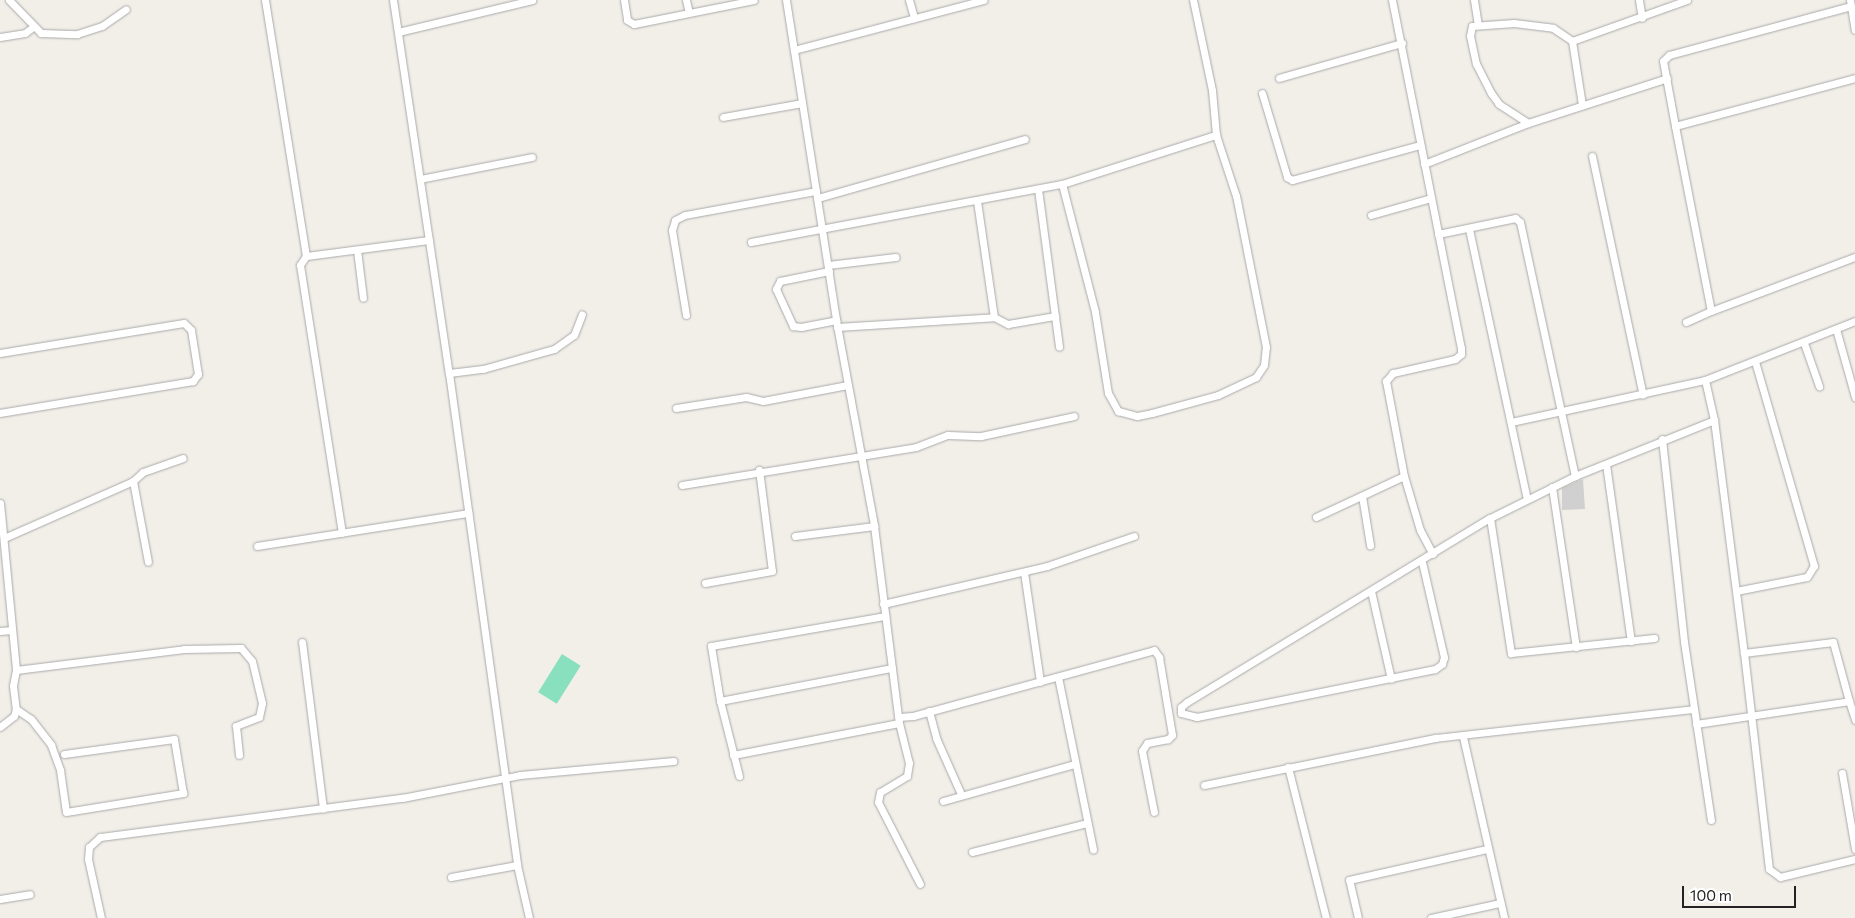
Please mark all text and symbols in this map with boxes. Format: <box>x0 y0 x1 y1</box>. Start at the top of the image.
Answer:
scale bar <box>1685 876 1799 908</box>
text: 100 m <box>1690 886 1732 904</box>

